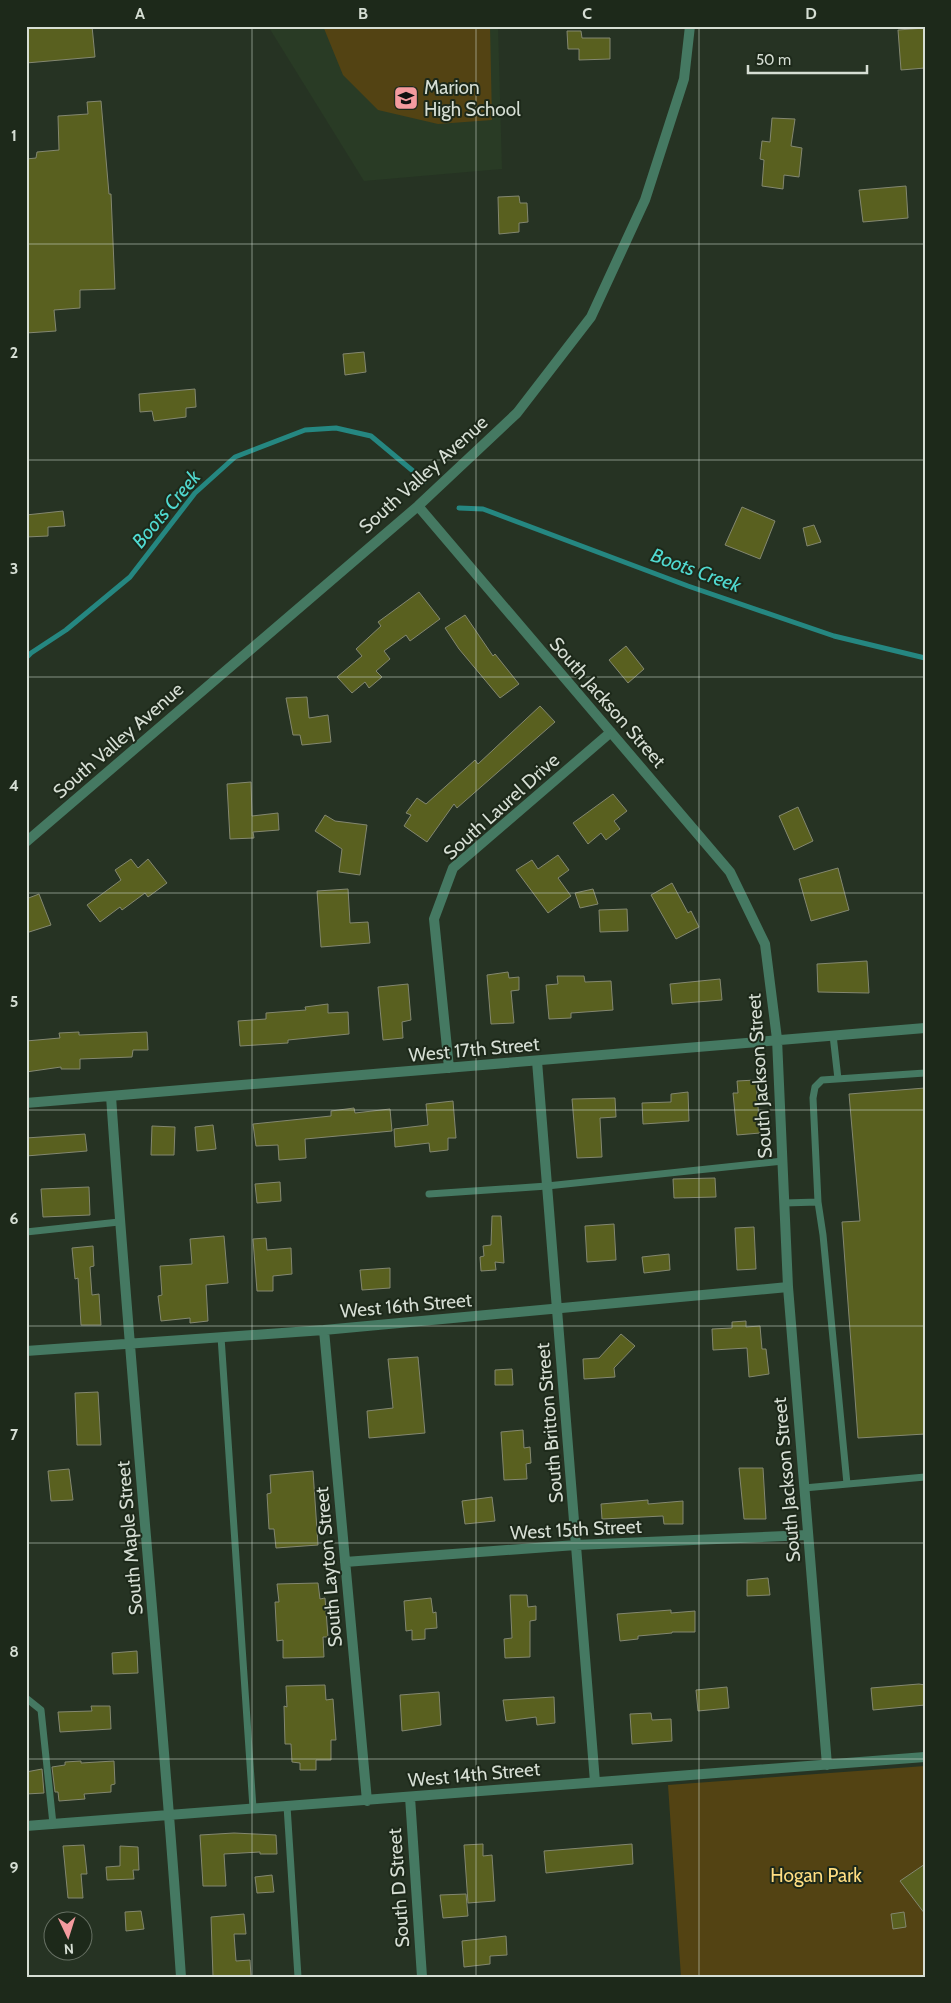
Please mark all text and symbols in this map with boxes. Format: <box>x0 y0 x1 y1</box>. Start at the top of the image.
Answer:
text: A <box>135 4 145 23</box>
text: B <box>358 4 368 23</box>
text: C <box>582 4 592 23</box>
text: D <box>805 4 817 23</box>
scale bar <box>748 42 867 74</box>
text: 50 m <box>756 51 791 69</box>
place label: Marion High School <box>424 76 521 121</box>
school or university icon: Marion High School <box>393 85 419 111</box>
text: 1 <box>11 126 17 145</box>
text: 2 <box>10 343 18 362</box>
street label: South Valley Avenue <box>354 410 493 538</box>
water label: Boots Creek <box>127 464 206 553</box>
water label: Boots Creek <box>648 543 746 598</box>
text: 3 <box>10 559 18 578</box>
street label: South Jackson Street <box>545 632 671 773</box>
street label: South Valley Avenue <box>48 677 188 803</box>
street label: South Laurel Drive <box>439 748 564 864</box>
text: 4 <box>9 776 19 795</box>
text: 5 <box>10 992 18 1011</box>
street label: South Jackson Street <box>742 992 777 1159</box>
street label: West 17th Street <box>408 1032 541 1067</box>
text: 6 <box>10 1209 19 1228</box>
street label: West 16th Street <box>339 1288 474 1323</box>
street label: South Britton Street <box>531 1341 568 1504</box>
street label: South Jackson Street <box>768 1396 805 1563</box>
text: 7 <box>10 1425 19 1444</box>
street label: South Maple Street <box>111 1459 148 1616</box>
street label: South Layton Street <box>310 1485 347 1648</box>
street label: West 15th Street <box>510 1515 643 1544</box>
text: 8 <box>9 1642 19 1661</box>
street label: West 14th Street <box>407 1757 542 1792</box>
street label: South D Street <box>383 1827 414 1948</box>
text: 9 <box>10 1858 19 1877</box>
park label: Hogan Park <box>770 1864 862 1887</box>
north arrow <box>42 1910 92 1960</box>
text: N <box>63 1940 74 1958</box>

